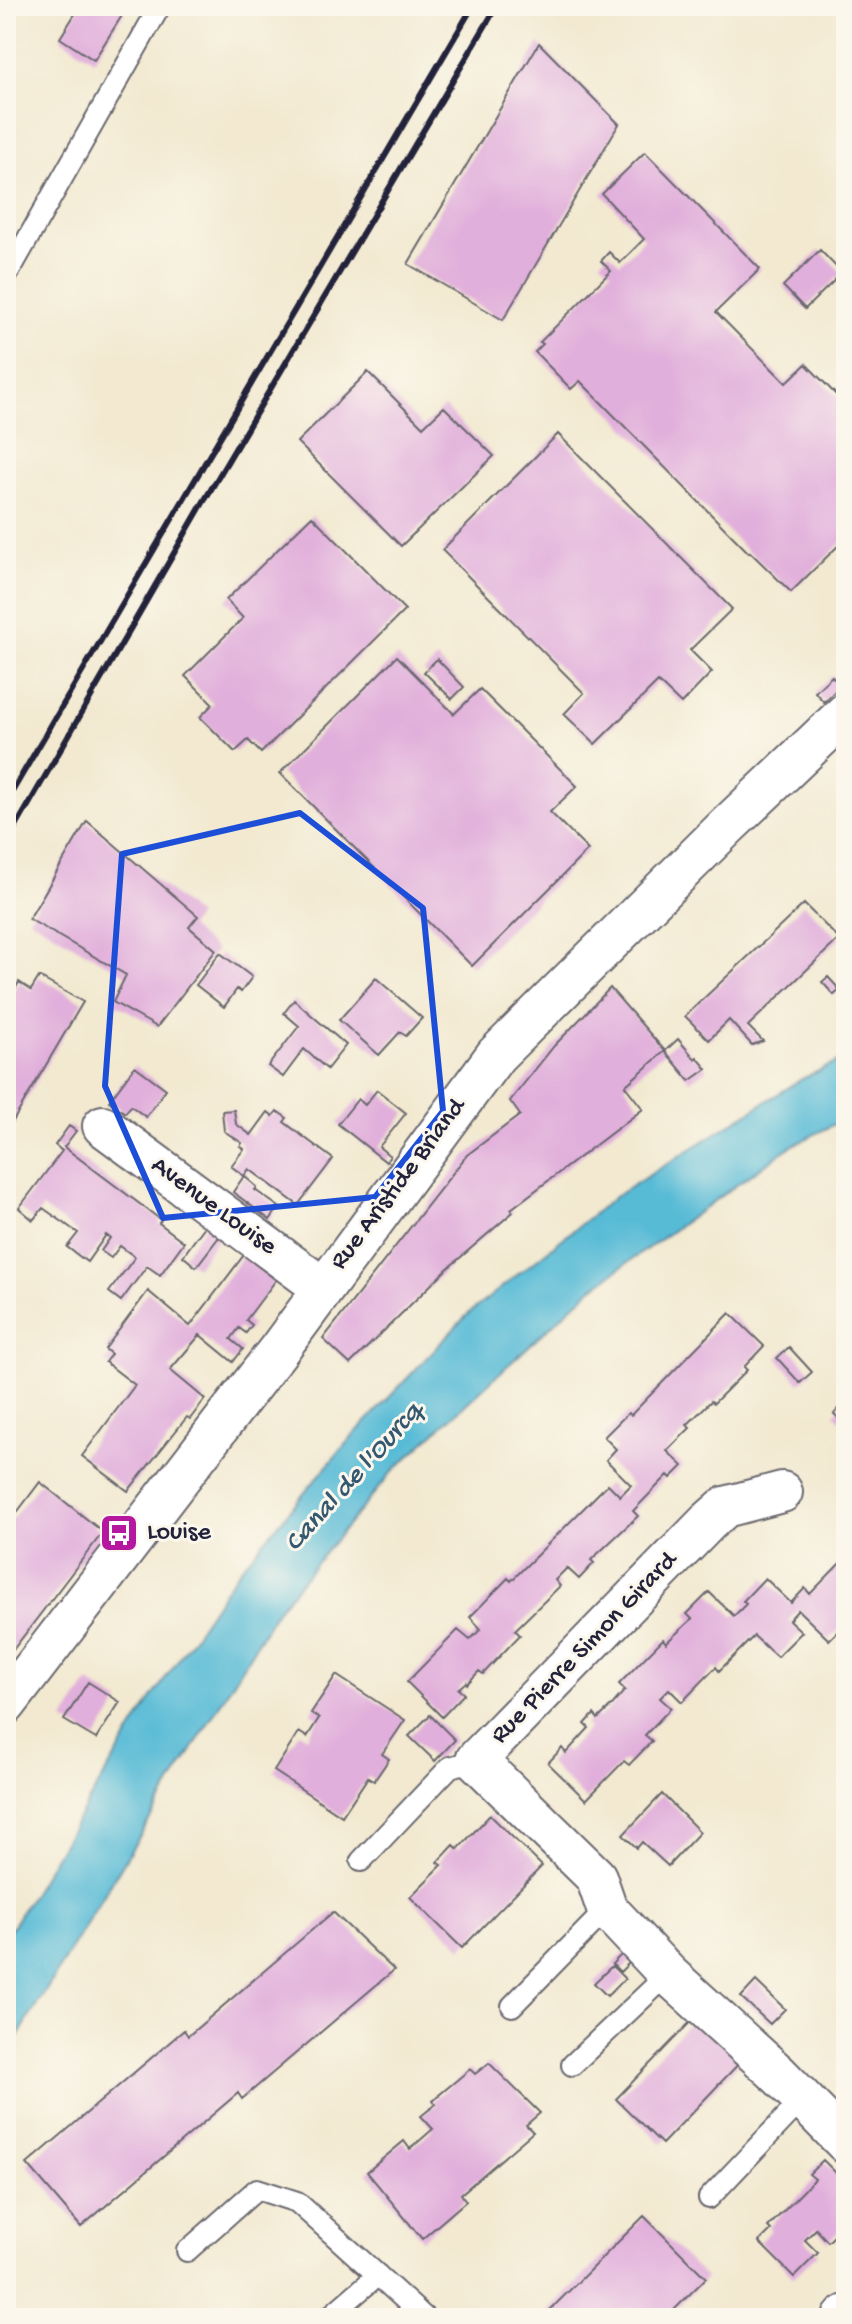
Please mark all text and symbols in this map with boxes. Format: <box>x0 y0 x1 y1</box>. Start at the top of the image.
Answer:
street label: Rue Aristide Briand <box>325 1092 475 1277</box>
street label: Avenue Louise <box>144 1151 283 1263</box>
water label: Canal de l'Ourcq <box>278 1393 432 1559</box>
bus stop icon: Louise <box>98 1512 140 1554</box>
place label: Louise <box>147 1518 211 1549</box>
street label: Rue Pierre Simon Girard <box>485 1545 686 1752</box>

